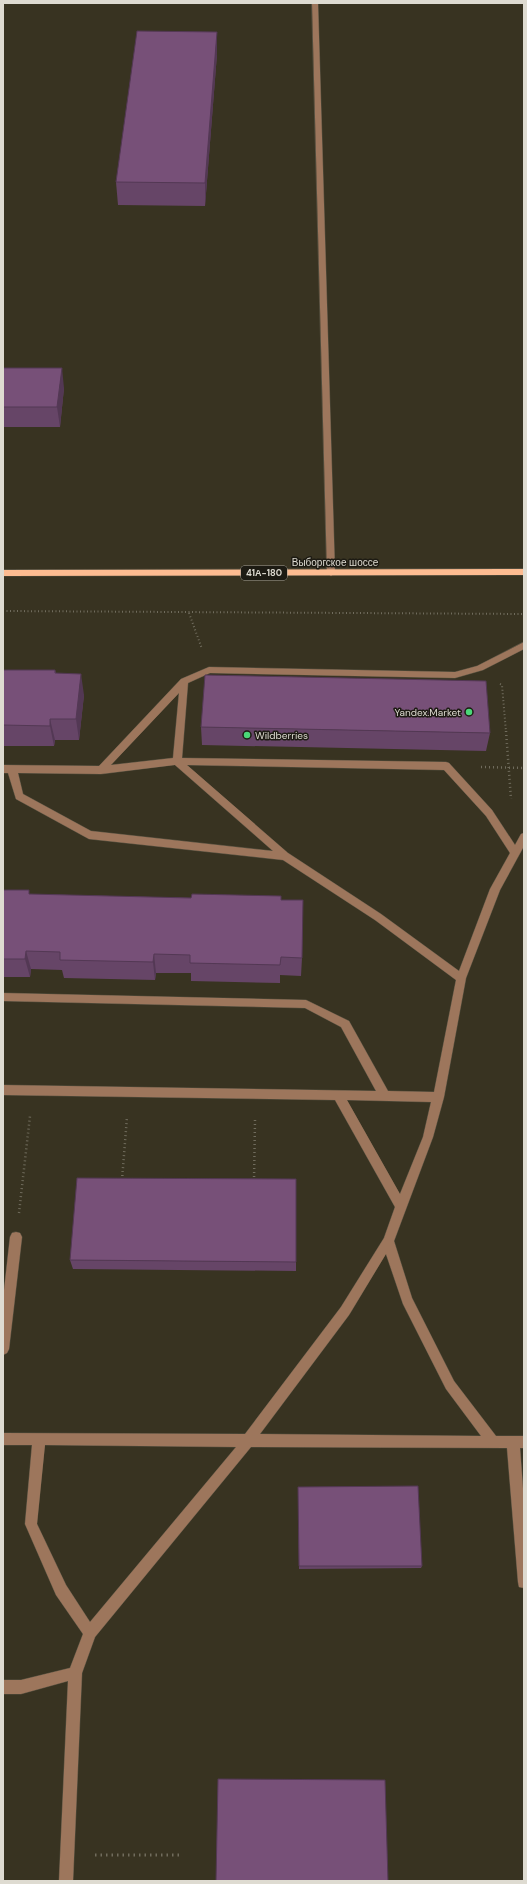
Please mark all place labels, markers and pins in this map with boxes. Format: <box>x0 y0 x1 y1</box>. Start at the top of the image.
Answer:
place label: Yandex.Market <box>394 706 461 719</box>
marker: Yandex.Market <box>464 707 474 717</box>
place label: Wildberries <box>255 729 308 742</box>
marker: Wildberries <box>242 730 252 740</box>

